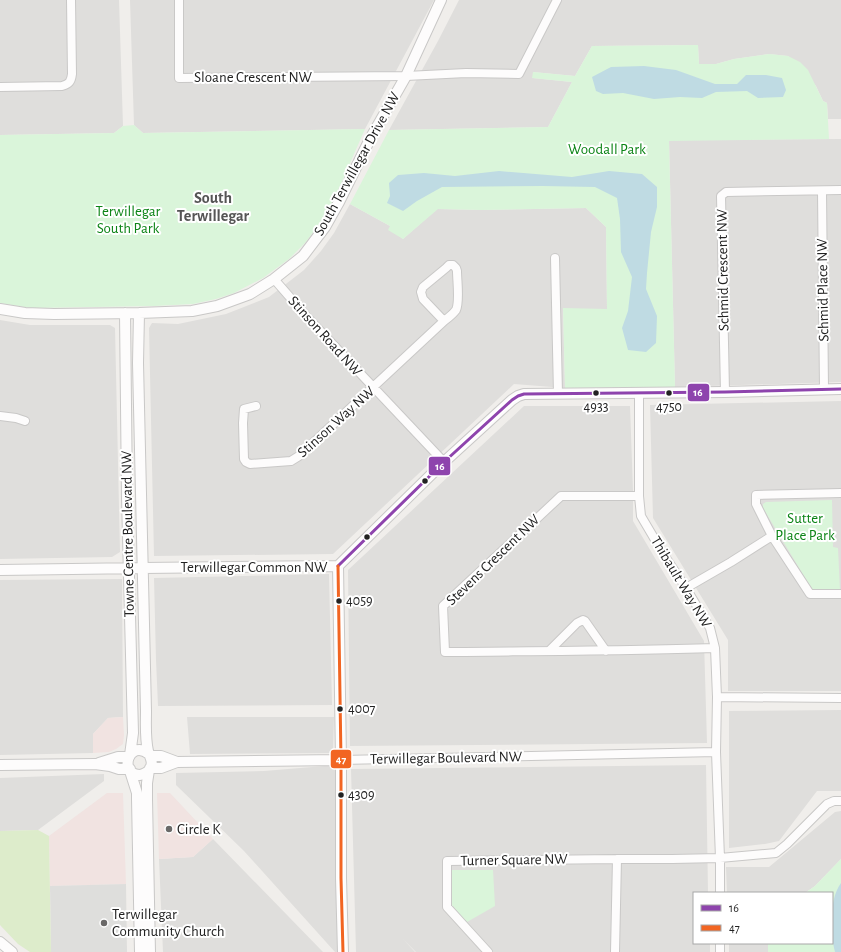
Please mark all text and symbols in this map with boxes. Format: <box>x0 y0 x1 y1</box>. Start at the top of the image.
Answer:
street label: Sloane Crescent NW <box>194 70 312 85</box>
street label: South Terwillegar Drive NW <box>311 89 403 238</box>
park label: Woodall Park <box>568 142 646 157</box>
district label: South Terwillegar <box>177 190 250 224</box>
park label: Terwillegar South Park <box>96 204 161 236</box>
street label: Schmid Crescent NW <box>714 208 732 331</box>
street label: Schmid Place NW <box>815 238 831 342</box>
street label: Stinson Road NW <box>285 293 365 379</box>
street label: Stinson Way NW <box>295 383 378 460</box>
line badge: 16 <box>687 383 710 402</box>
text: 16 <box>693 387 703 398</box>
marker: 4933 <box>591 388 601 398</box>
marker: 4750 <box>664 388 674 398</box>
place label: 4933 <box>584 400 609 414</box>
place label: 4750 <box>656 400 682 414</box>
street label: Towne Centre Boulevard NW <box>119 450 137 618</box>
line badge: 16 <box>428 456 451 476</box>
text: 16 <box>435 461 445 472</box>
unlabelled marker <box>420 476 430 486</box>
street label: Stevens Crescent NW <box>443 511 543 608</box>
park label: Sutter Place Park <box>775 511 835 543</box>
unlabelled marker <box>362 532 372 542</box>
street label: Thibault Way NW <box>648 534 714 631</box>
street label: Terwillegar Common NW <box>181 560 328 575</box>
place label: 4059 <box>346 594 373 608</box>
marker: 4059 <box>334 596 344 606</box>
place label: 4007 <box>348 702 376 716</box>
marker: 4007 <box>335 704 345 714</box>
line badge: 47 <box>330 749 352 769</box>
street label: Terwillegar Boulevard NW <box>370 749 523 767</box>
text: 47 <box>336 754 346 765</box>
place label: 4309 <box>348 788 374 802</box>
marker: 4309 <box>336 790 346 800</box>
place label: Circle K <box>177 822 221 837</box>
marker: Circle K <box>164 824 174 834</box>
street label: Turner Square NW <box>460 852 568 868</box>
legend <box>693 892 833 944</box>
text: 16 <box>729 902 739 914</box>
place label: Terwillegar Community Church <box>112 907 225 939</box>
marker: Terwillegar Community Church <box>99 918 109 928</box>
text: 47 <box>729 922 740 934</box>

